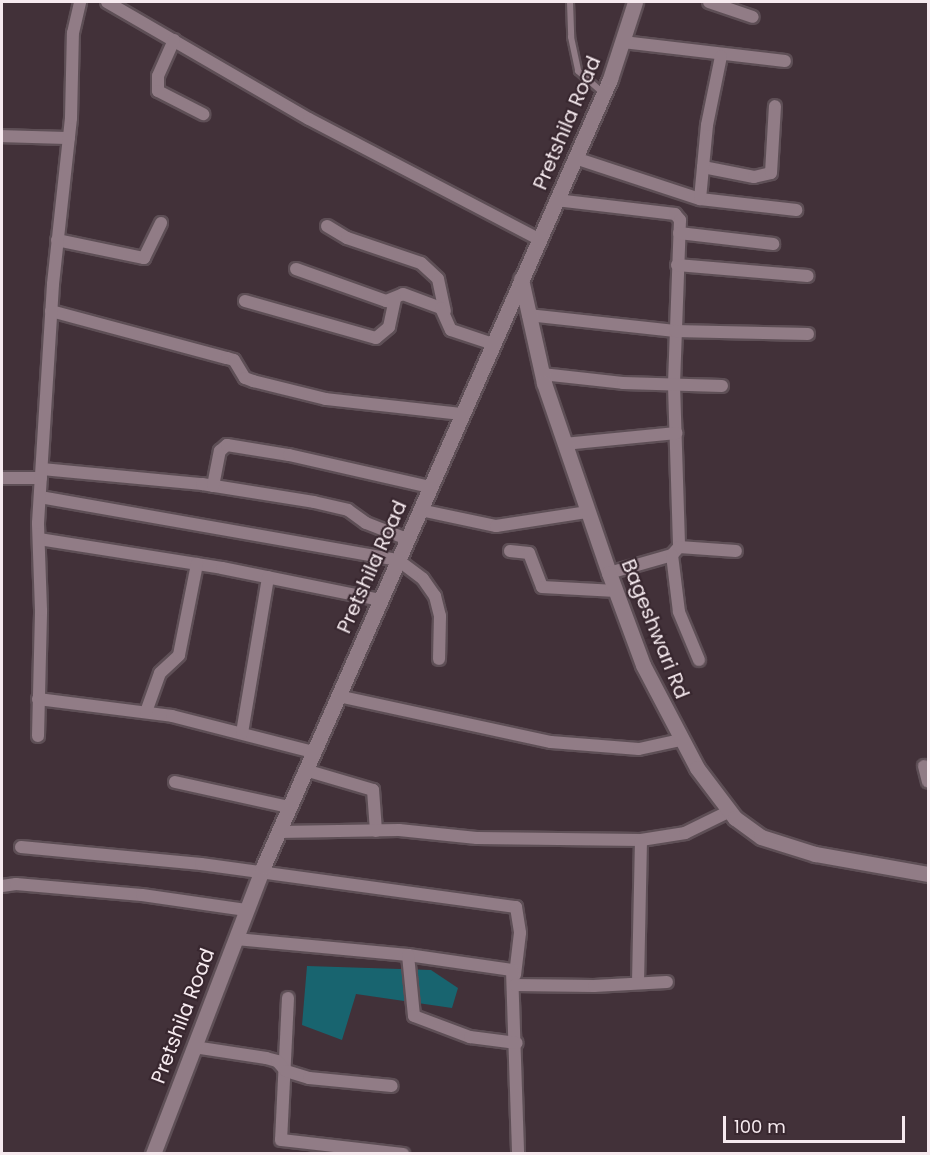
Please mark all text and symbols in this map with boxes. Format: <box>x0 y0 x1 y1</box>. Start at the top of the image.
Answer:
street label: Pretshila Road <box>528 53 606 193</box>
street label: Pretshila Road <box>332 497 412 637</box>
street label: Bageshwari Rd <box>616 556 694 702</box>
street label: Pretshila Road <box>146 945 220 1087</box>
scale bar <box>726 1104 908 1142</box>
text: 100 m <box>734 1114 786 1139</box>

